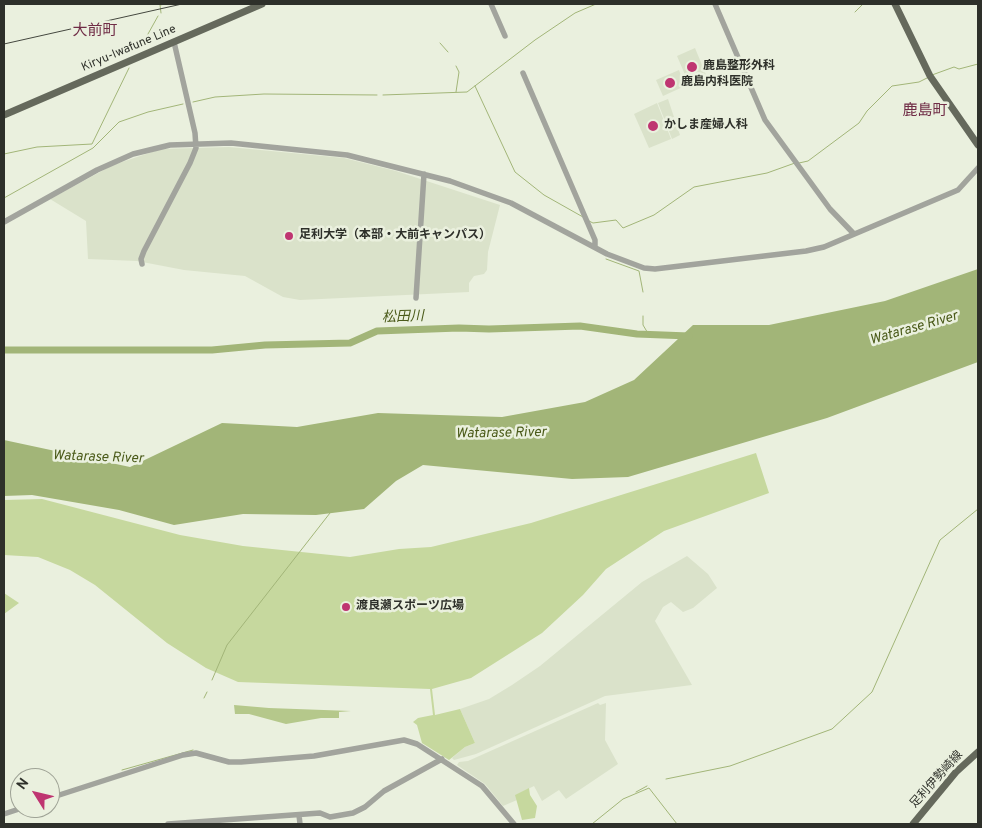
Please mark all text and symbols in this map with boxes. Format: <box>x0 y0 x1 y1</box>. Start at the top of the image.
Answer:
district label: 大前町 <box>73 23 117 41</box>
street label: Kiryu-Iwafune Line <box>79 23 179 75</box>
marker: 鹿島整形外科 <box>685 60 699 74</box>
place label: 鹿島整形外科 <box>703 60 775 74</box>
marker: 鹿島内科医院 <box>663 76 677 90</box>
place label: 鹿島内科医院 <box>681 76 753 90</box>
district label: 鹿島町 <box>903 103 947 121</box>
marker: かしま産婦人科 <box>646 119 660 133</box>
place label: かしま産婦人科 <box>664 119 748 133</box>
place label: 足利大学（本部・大前キャンパス） <box>299 229 491 243</box>
marker: 足利大学（本部・大前キャンパス） <box>283 230 295 242</box>
water label: Watarase River <box>868 308 960 350</box>
water label: 松田川 <box>382 309 424 327</box>
water label: Watarase River <box>455 425 547 443</box>
water label: Watarase River <box>52 448 144 468</box>
place label: 渡良瀬スポーツ広場 <box>356 600 464 614</box>
marker: 渡良瀬スポーツ広場 <box>340 601 352 613</box>
street label: 足利伊勢崎線 <box>908 748 966 812</box>
north arrow <box>10 768 60 818</box>
text: N <box>13 775 33 794</box>

